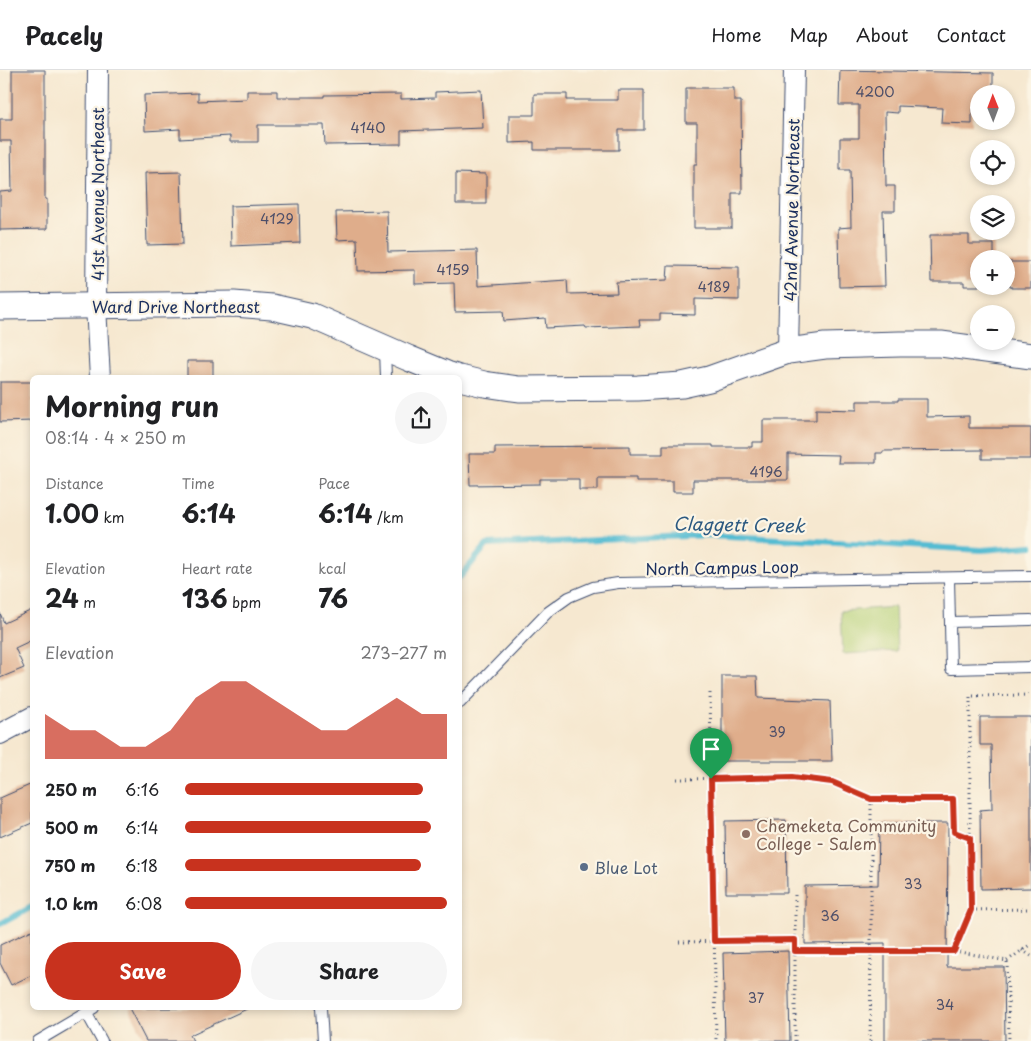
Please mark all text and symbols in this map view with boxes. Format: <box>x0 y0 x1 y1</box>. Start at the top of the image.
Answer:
text: Pacely <box>25 17 103 53</box>
text: Home <box>711 21 761 48</box>
text: Map <box>789 21 828 48</box>
text: About <box>856 21 908 48</box>
text: Contact <box>936 21 1006 48</box>
house number: 4200 <box>856 81 894 102</box>
north arrow <box>970 85 1015 130</box>
map controls <box>970 85 1015 350</box>
street label: 41st Avenue Northeast <box>85 107 109 281</box>
house number: 4140 <box>350 117 386 138</box>
street label: 42nd Avenue Northeast <box>777 118 805 302</box>
button: locate <box>970 140 1015 185</box>
button: layers <box>970 195 1015 240</box>
house number: 4129 <box>260 208 294 229</box>
button: + <box>970 250 1015 295</box>
house number: 4159 <box>436 259 470 280</box>
house number: 4189 <box>698 276 730 297</box>
street label: Ward Drive Northeast <box>92 294 260 318</box>
button: − <box>970 305 1015 350</box>
text: Morning run <box>45 384 219 427</box>
button: share <box>395 392 447 444</box>
text: 08:14 · 4 × 250 m <box>45 425 186 449</box>
house number: 4196 <box>749 461 783 482</box>
text: Distance <box>45 473 104 494</box>
text: Time <box>182 473 215 494</box>
text: Pace <box>318 473 350 494</box>
text: 1.00 <box>45 494 99 532</box>
text: 6:14 <box>182 494 236 532</box>
text: 6:14 <box>318 494 372 532</box>
text: km <box>99 507 125 528</box>
text: /km <box>372 507 404 528</box>
water label: Claggett Creek <box>673 509 806 539</box>
street label: North Campus Loop <box>645 554 799 580</box>
text: Elevation <box>45 558 105 579</box>
text: Heart rate <box>182 558 252 579</box>
text: kcal <box>318 558 346 579</box>
text: 24 <box>45 579 79 617</box>
text: 136 <box>182 579 228 617</box>
text: 76 <box>318 579 348 617</box>
text: m <box>79 592 96 613</box>
text: bpm <box>228 592 261 613</box>
text: Elevation <box>45 640 114 664</box>
text: 273–277 m <box>360 640 447 664</box>
house number: 39 <box>768 721 786 742</box>
pin <box>690 728 732 779</box>
icon: arrive <box>697 735 725 763</box>
text: 250 m <box>45 777 97 801</box>
text: 6:16 <box>125 777 159 801</box>
place label: Chemeketa Community College - Salem <box>756 813 936 855</box>
text: 500 m <box>45 815 98 839</box>
text: 6:14 <box>125 815 159 839</box>
marker: Chemeketa Community College - Salem <box>740 828 752 840</box>
text: 750 m <box>45 853 95 877</box>
text: 6:18 <box>125 853 158 877</box>
place label: Blue Lot <box>594 855 658 879</box>
marker: Blue Lot <box>578 861 590 873</box>
house number: 33 <box>904 873 922 894</box>
text: 1.0 km <box>45 891 98 915</box>
text: 6:08 <box>125 891 162 915</box>
house number: 36 <box>820 905 840 926</box>
button: Save <box>45 942 241 1000</box>
button: Share <box>251 942 447 1000</box>
house number: 37 <box>748 987 765 1008</box>
house number: 34 <box>936 994 954 1015</box>

